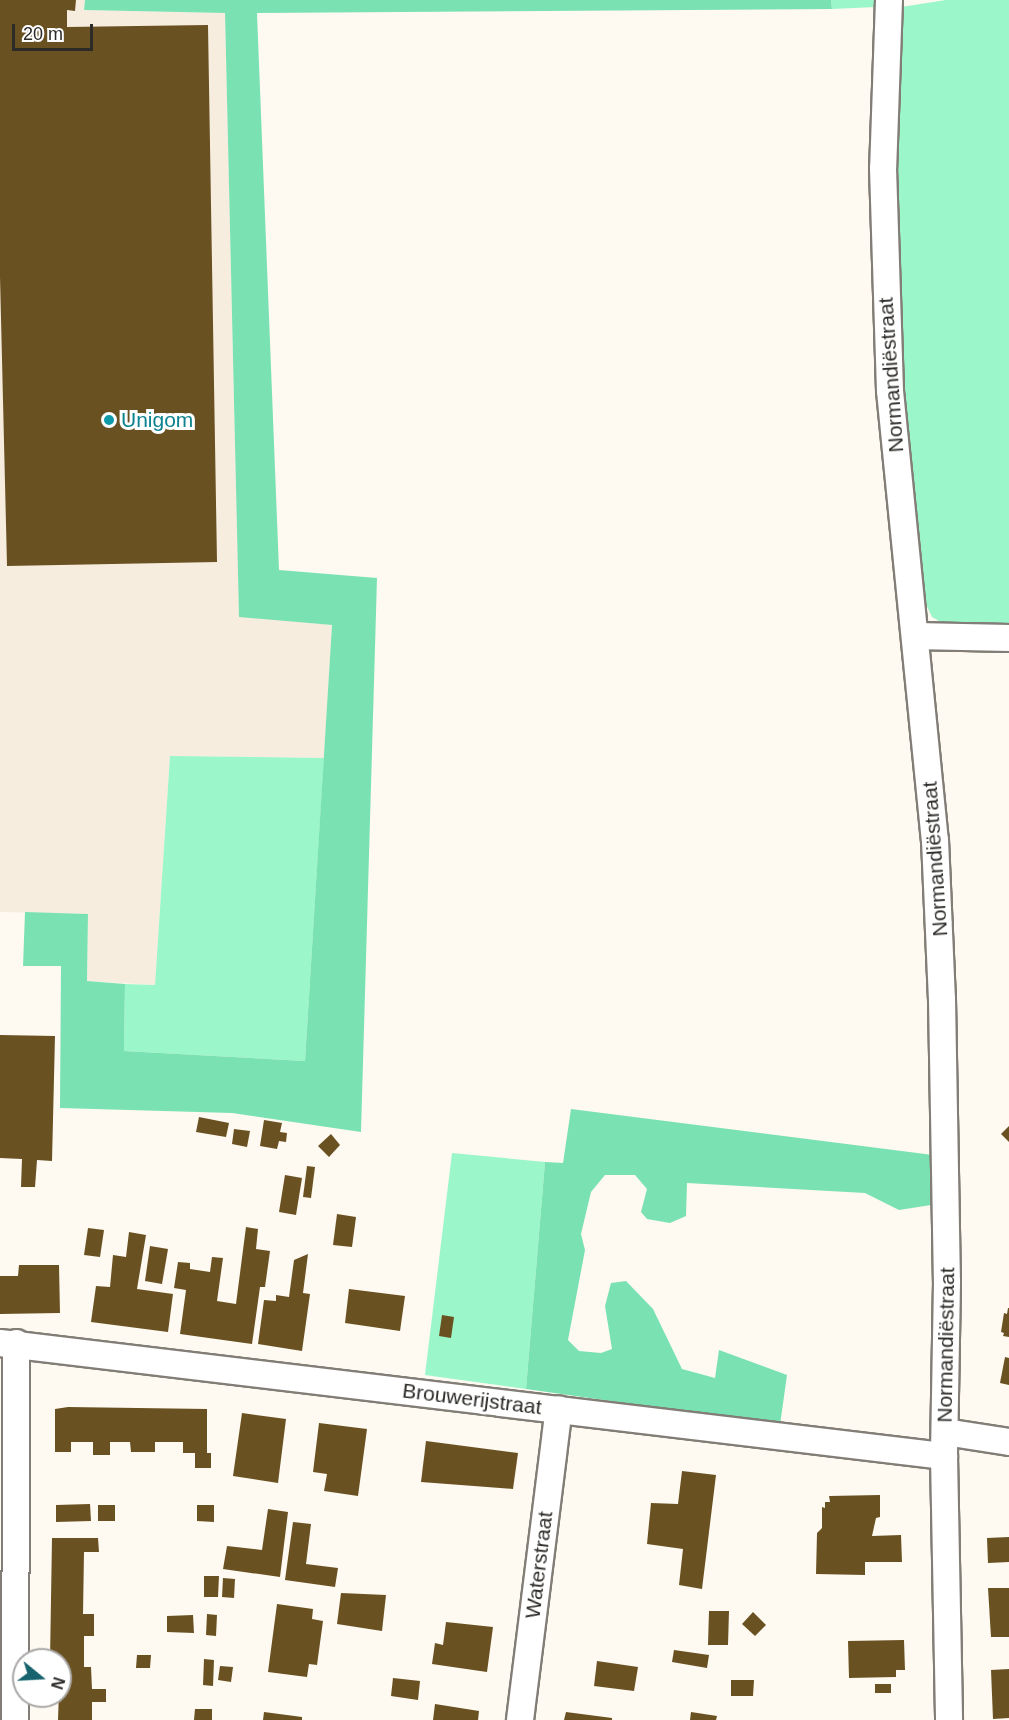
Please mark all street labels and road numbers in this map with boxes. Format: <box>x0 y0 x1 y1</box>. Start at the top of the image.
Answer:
street label: Normandiëstraat <box>873 297 909 453</box>
street label: Normandiëstraat <box>917 781 953 937</box>
street label: Normandiëstraat <box>932 1267 960 1423</box>
street label: Brouwerijstraat <box>401 1378 543 1420</box>
street label: Waterstraat <box>520 1510 558 1620</box>

